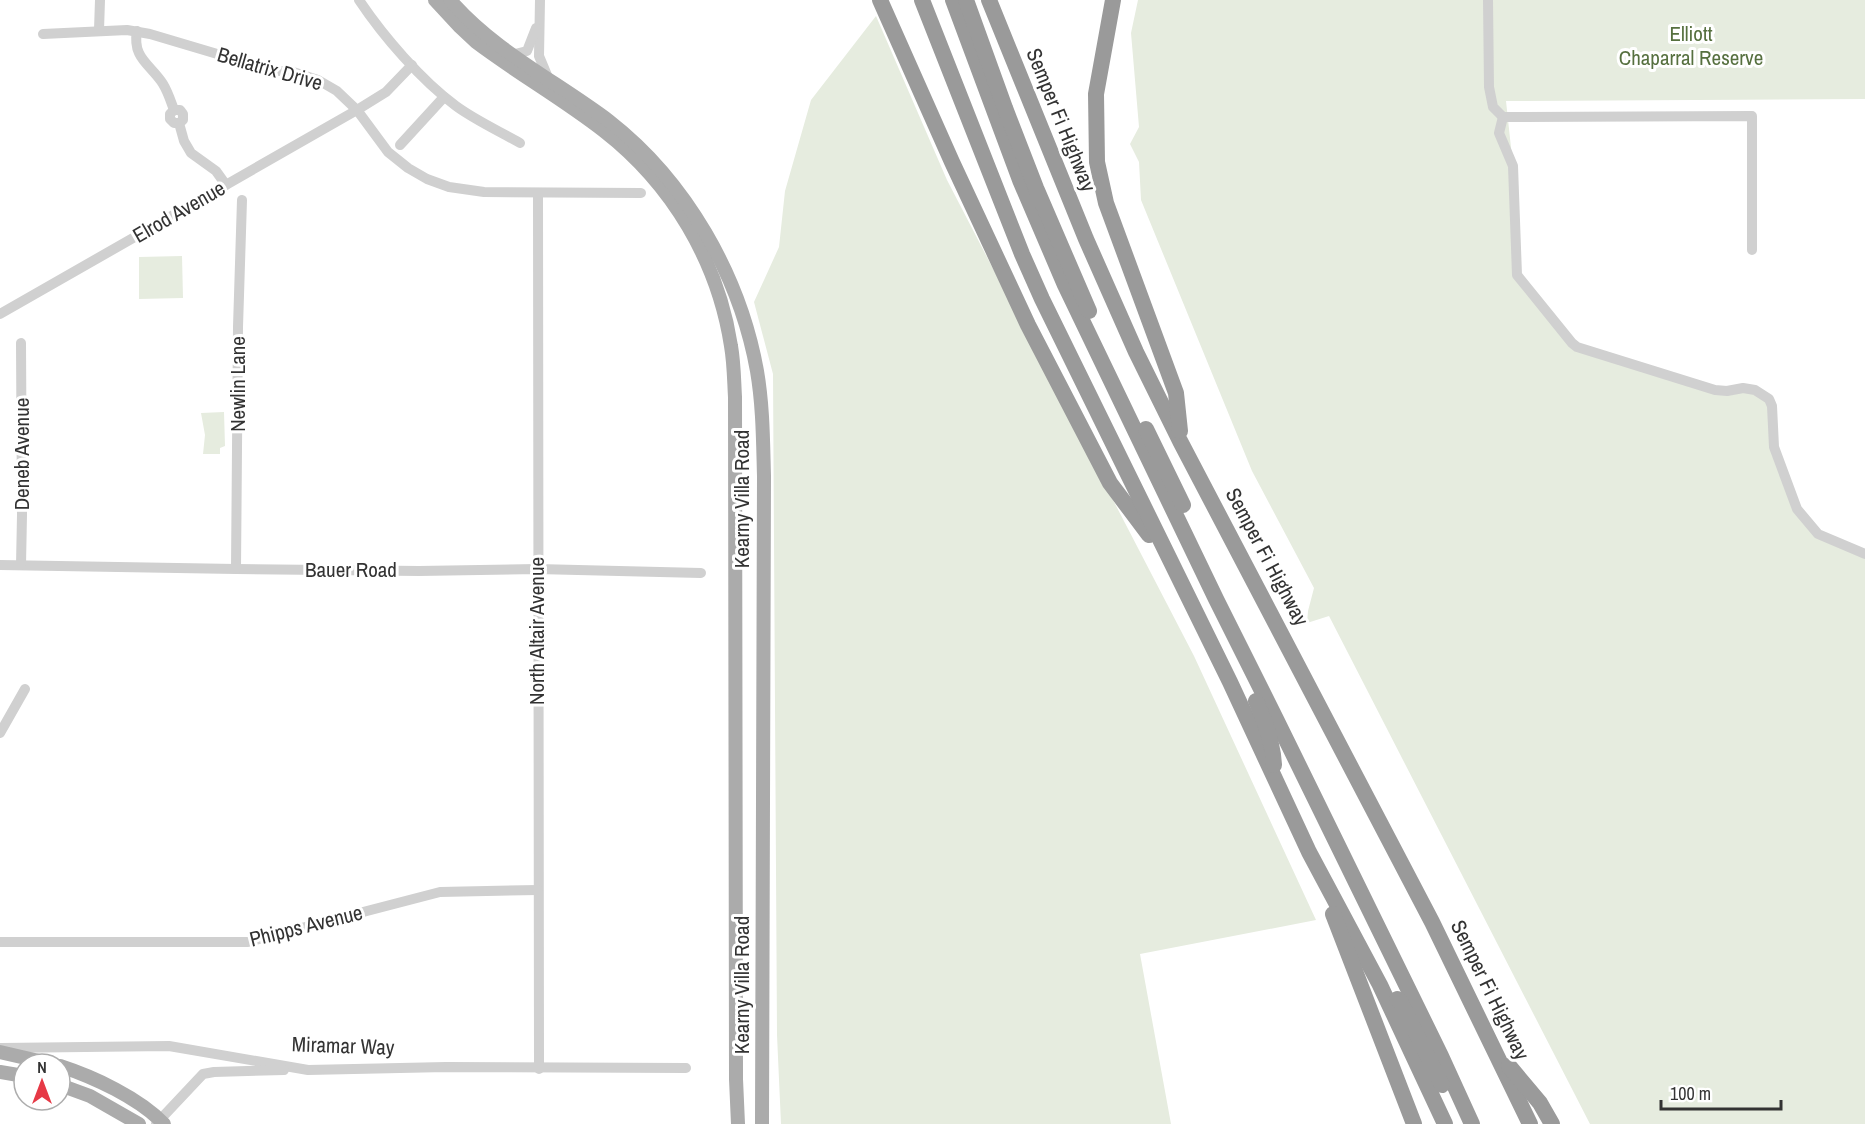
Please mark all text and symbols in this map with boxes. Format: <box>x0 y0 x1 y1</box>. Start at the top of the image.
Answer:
park label: Elliott Chaparral Reserve <box>1619 19 1763 72</box>
street label: Bellatrix Drive <box>214 40 326 97</box>
street label: Semper Fi Highway <box>1020 44 1104 196</box>
street label: Elrod Avenue <box>127 173 230 250</box>
street label: Newlin Lane <box>223 336 252 432</box>
street label: Deneb Avenue <box>7 398 36 510</box>
street label: Kearny Villa Road <box>727 430 756 568</box>
street label: Semper Fi Highway <box>1219 483 1316 631</box>
street label: Bauer Road <box>305 555 397 584</box>
street label: North Altair Avenue <box>522 557 551 705</box>
street label: Phipps Avenue <box>246 897 365 954</box>
street label: Semper Fi Highway <box>1444 915 1537 1065</box>
street label: Kearny Villa Road <box>727 916 756 1054</box>
street label: Miramar Way <box>291 1029 395 1062</box>
north arrow <box>12 1052 72 1112</box>
text: N <box>37 1056 47 1078</box>
scale bar <box>1661 1073 1781 1111</box>
text: 100 m <box>1670 1081 1711 1106</box>

